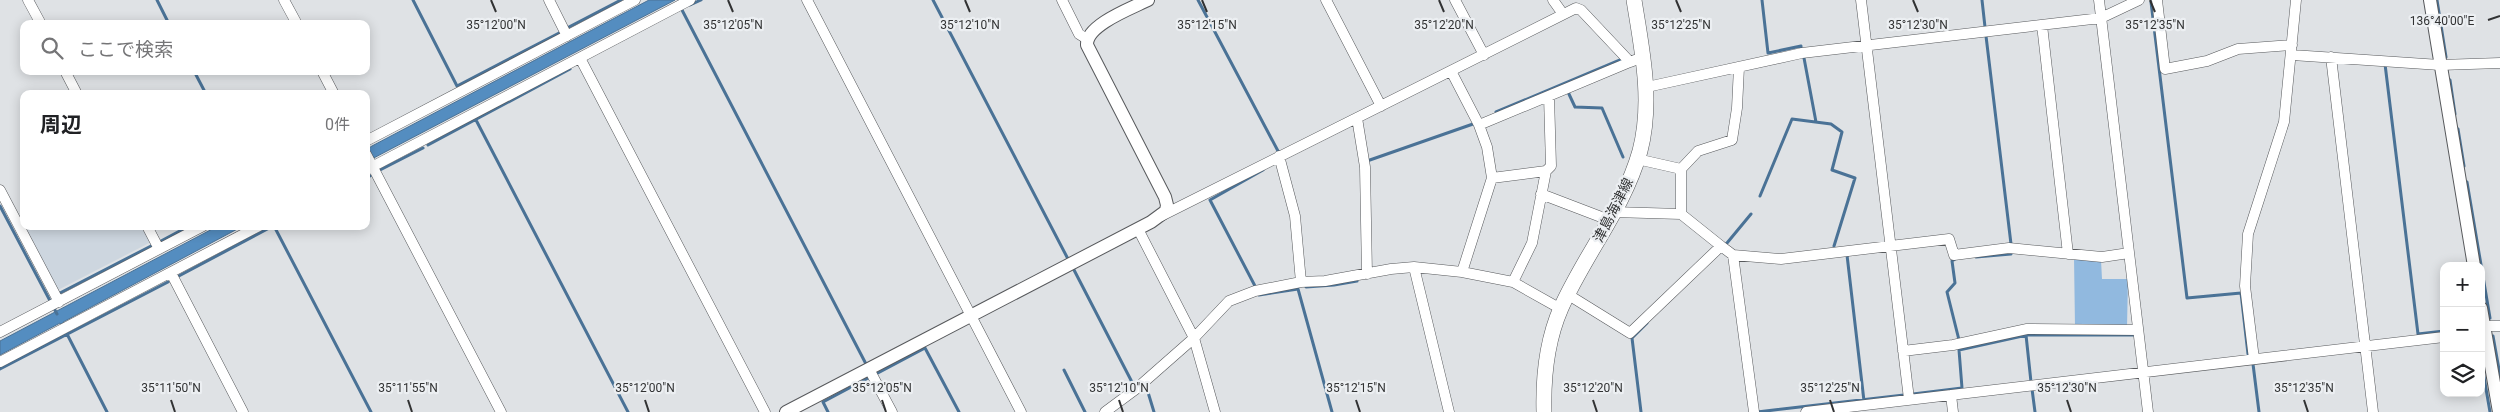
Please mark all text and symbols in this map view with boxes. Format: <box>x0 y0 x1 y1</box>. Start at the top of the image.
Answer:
text: 136°40'00"E <box>2410 14 2474 28</box>
text: 35°12'00"N <box>466 18 526 32</box>
text: 35°12'05"N <box>703 18 763 32</box>
text: 35°12'10"N <box>940 18 1000 32</box>
text: 35°12'15"N <box>1177 18 1237 32</box>
text: 35°12'20"N <box>1414 18 1474 32</box>
text: 35°12'25"N <box>1651 18 1711 32</box>
text: 35°12'30"N <box>1888 18 1948 32</box>
text: 35°12'35"N <box>2125 18 2185 32</box>
search box <box>20 20 370 75</box>
icon: search <box>38 34 66 62</box>
text: ここで検索 <box>78 38 173 61</box>
text: 周辺 <box>40 113 82 137</box>
text: 0件 <box>325 115 350 134</box>
street label: 津島海津線 <box>1590 175 1636 245</box>
map controls <box>2440 262 2485 397</box>
button: + <box>2440 262 2485 307</box>
button: − <box>2440 307 2485 352</box>
button: layers <box>2440 352 2485 397</box>
text: 35°11'50"N <box>141 381 201 395</box>
text: 35°11'55"N <box>378 381 438 395</box>
text: 35°12'00"N <box>615 381 675 395</box>
text: 35°12'05"N <box>852 381 912 395</box>
text: 35°12'10"N <box>1089 381 1149 395</box>
text: 35°12'15"N <box>1326 381 1386 395</box>
text: 35°12'20"N <box>1563 381 1623 395</box>
text: 35°12'25"N <box>1800 381 1860 395</box>
text: 35°12'30"N <box>2037 381 2097 395</box>
text: 35°12'35"N <box>2274 381 2334 395</box>

